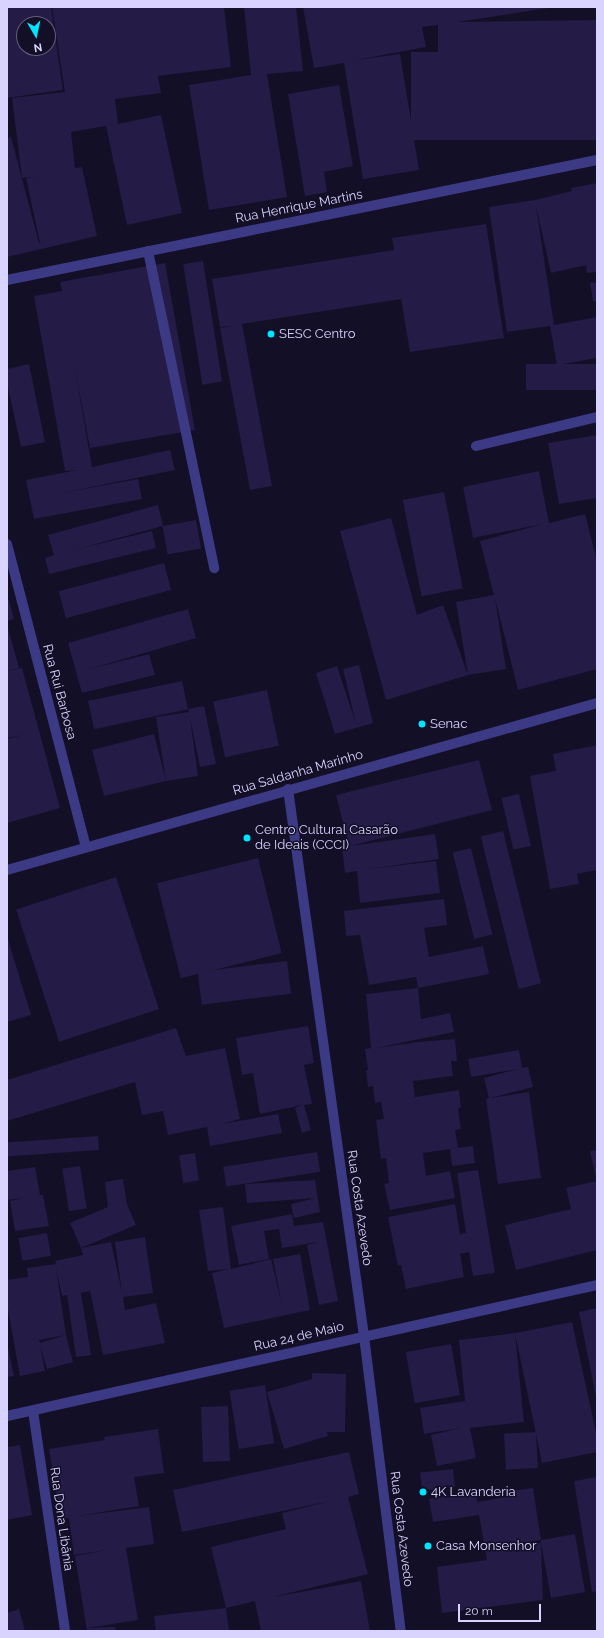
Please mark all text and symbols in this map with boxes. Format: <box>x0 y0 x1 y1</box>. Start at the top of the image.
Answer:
north arrow <box>16 16 56 56</box>
text: N <box>33 40 43 54</box>
street label: Rua Henrique Martins <box>234 187 364 227</box>
place label: SESC Centro <box>279 326 355 342</box>
marker: SESC Centro <box>266 329 276 339</box>
street label: Rua Rui Barbosa <box>39 643 79 741</box>
place label: Senac <box>430 716 467 732</box>
marker: Senac <box>417 719 427 729</box>
street label: Rua Saldanha Marinho <box>231 747 365 799</box>
place label: Centro Cultural Casarão de Ideais (CCCI) <box>255 823 398 854</box>
marker: Centro Cultural Casarão de Ideais (CCCI) <box>242 833 252 843</box>
street label: Rua Costa Azevedo <box>343 1149 375 1267</box>
street label: Rua 24 de Maio <box>253 1319 345 1355</box>
street label: Rua Dona Libânia <box>46 1466 76 1572</box>
street label: Rua Costa Azevedo <box>386 1470 416 1588</box>
place label: 4K Lavanderia <box>431 1484 516 1500</box>
marker: 4K Lavanderia <box>418 1487 428 1497</box>
place label: Casa Monsenhor <box>436 1538 537 1554</box>
marker: Casa Monsenhor <box>423 1541 433 1551</box>
scale bar <box>460 1596 543 1622</box>
text: 20 m <box>465 1604 493 1618</box>

